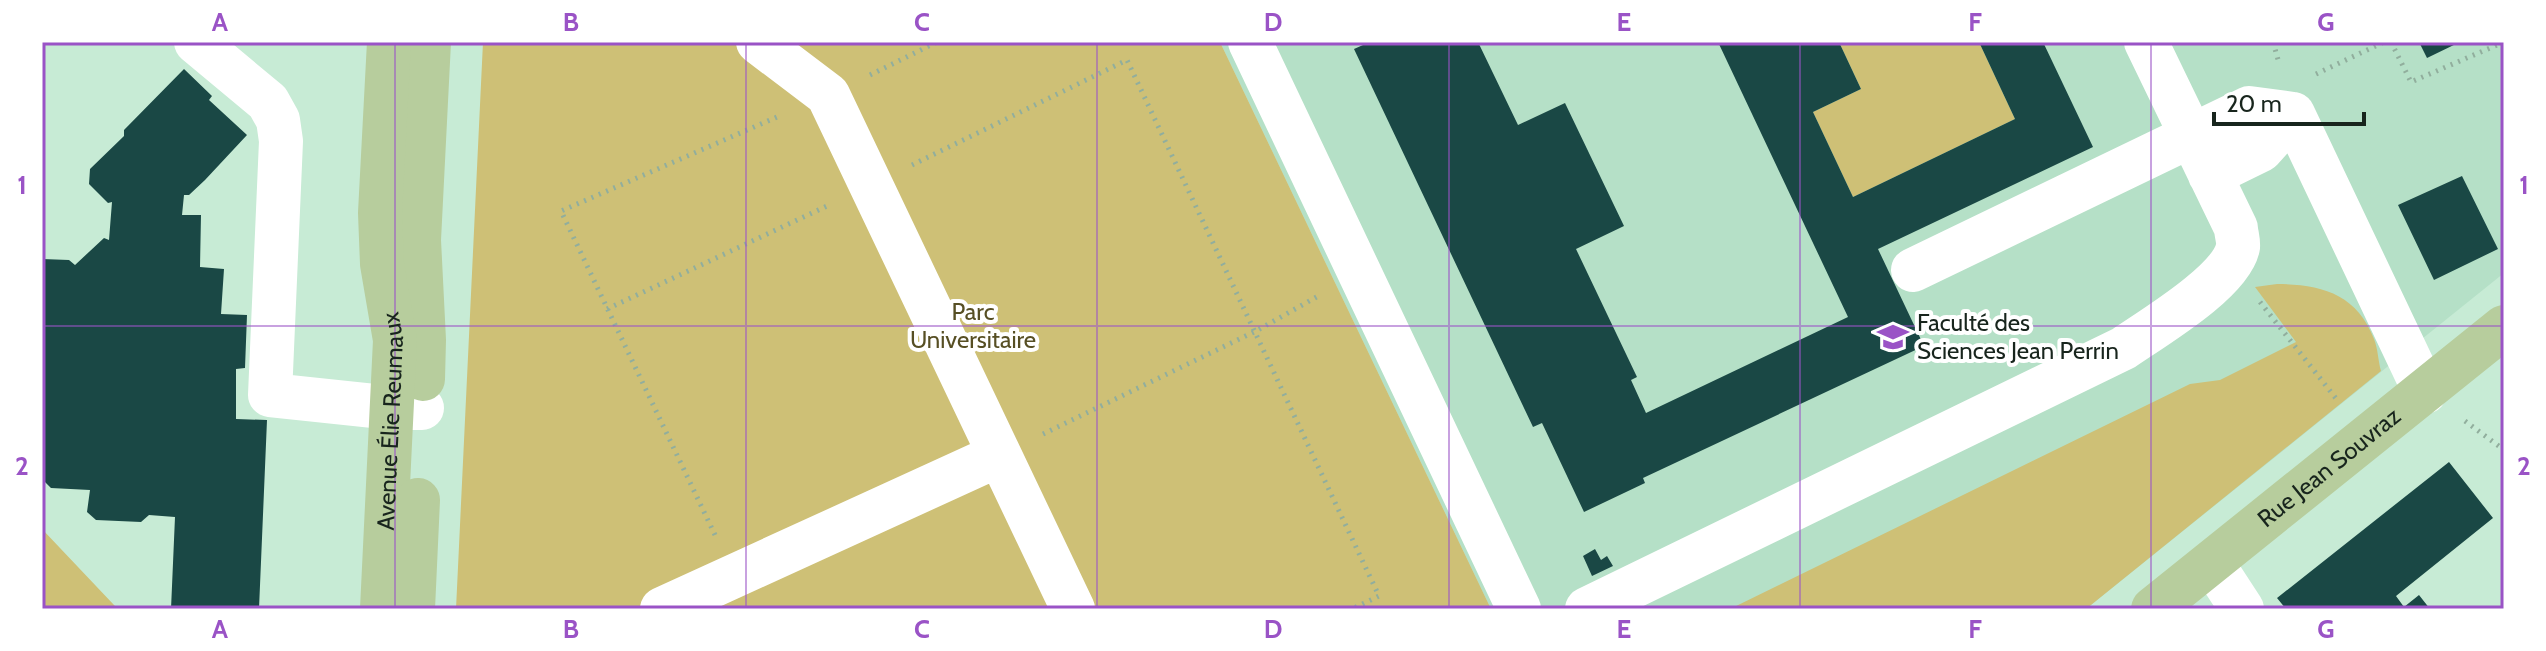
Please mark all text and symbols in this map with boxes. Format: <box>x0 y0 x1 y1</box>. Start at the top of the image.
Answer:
text: A <box>212 6 229 38</box>
text: B <box>563 6 579 38</box>
text: C <box>914 6 930 38</box>
text: D <box>1264 6 1282 38</box>
text: E <box>1617 6 1631 38</box>
text: F <box>1968 6 1982 38</box>
text: G <box>2317 6 2335 38</box>
scale bar <box>2214 76 2364 126</box>
text: 20 m <box>2226 89 2282 118</box>
text: 1 <box>17 169 27 201</box>
text: 1 <box>2519 169 2529 201</box>
park label: Parc Universitaire <box>910 297 1036 354</box>
place label: Faculté des Sciences Jean Perrin <box>1917 308 2119 365</box>
street label: Avenue Élie Reumaux <box>371 309 409 531</box>
school or university icon: Faculté des Sciences Jean Perrin <box>1876 320 1910 354</box>
street label: Rue Jean Souvraz <box>2252 401 2406 533</box>
text: 2 <box>15 450 29 482</box>
text: 2 <box>2517 450 2531 482</box>
text: A <box>212 613 229 645</box>
text: B <box>563 613 579 645</box>
text: C <box>914 613 930 645</box>
text: D <box>1264 613 1282 645</box>
text: E <box>1617 613 1631 645</box>
text: F <box>1968 613 1982 645</box>
text: G <box>2317 613 2335 645</box>

